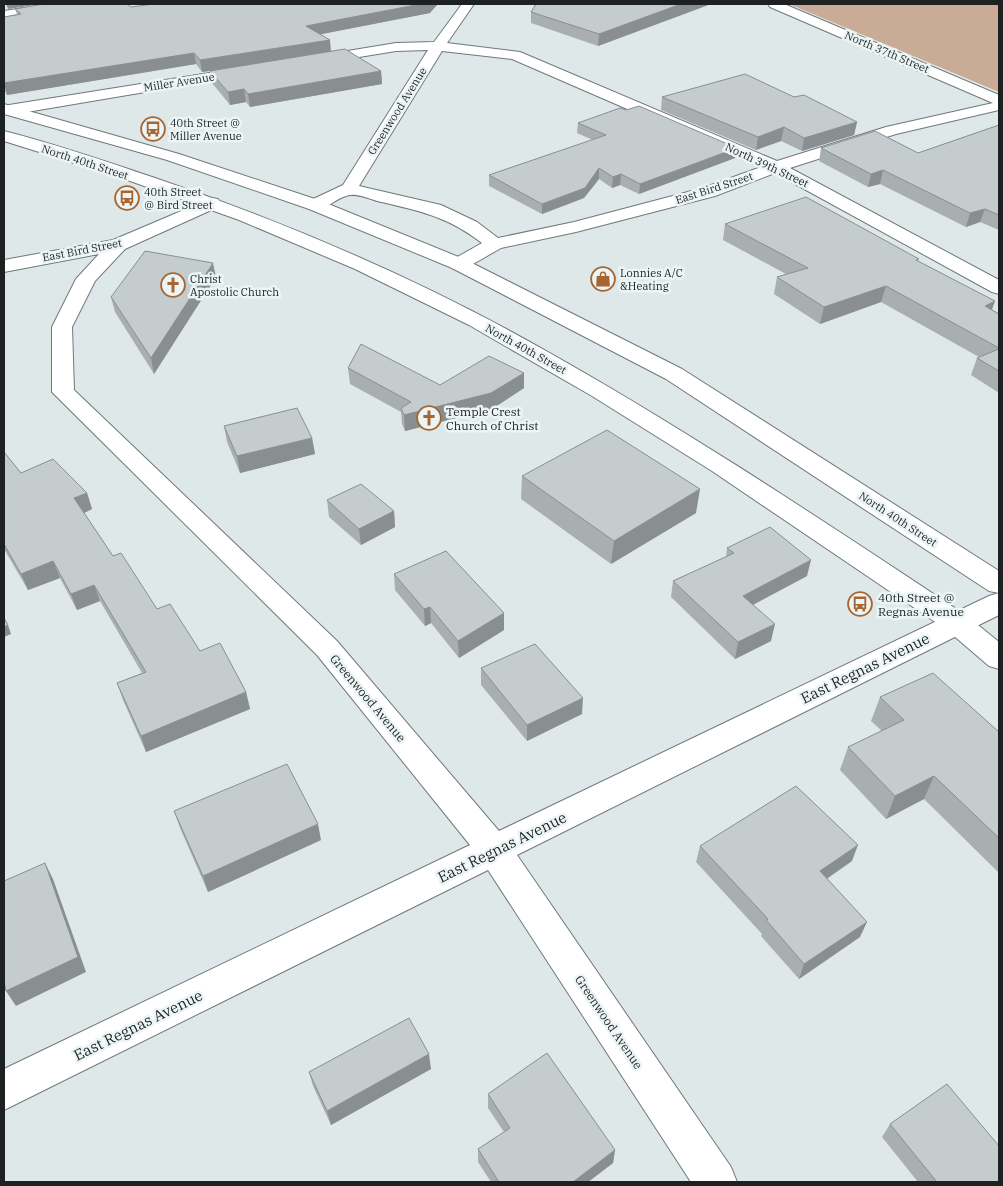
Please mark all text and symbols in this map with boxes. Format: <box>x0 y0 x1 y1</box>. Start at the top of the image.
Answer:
street label: North 37th Street <box>843 28 931 76</box>
street label: Greenwood Avenue <box>364 65 430 157</box>
street label: Miller Avenue <box>143 69 216 95</box>
bus stop icon: 40th Street @ Miller Avenue <box>140 116 166 142</box>
place label: 40th Street @ Miller Avenue <box>170 116 242 143</box>
street label: North 39th Street <box>723 140 811 190</box>
street label: North 40th Street <box>40 141 130 183</box>
street label: East Bird Street <box>673 169 755 207</box>
bus stop icon: 40th Street @ Bird Street <box>114 185 140 211</box>
place label: 40th Street @ Bird Street <box>144 185 213 212</box>
street label: East Bird Street <box>41 235 123 265</box>
shop icon: Lonnies A/C &Heating <box>590 266 616 292</box>
place label: Lonnies A/C &Heating <box>620 266 683 293</box>
church icon: Christ Apostolic Church <box>160 272 186 298</box>
place label: Christ Apostolic Church <box>190 272 279 299</box>
street label: North 40th Street <box>483 321 569 377</box>
place label: Temple Crest Church of Christ <box>446 404 538 433</box>
church icon: Temple Crest Church of Christ <box>416 405 442 431</box>
street label: North 40th Street <box>856 489 940 550</box>
place label: 40th Street @ Regnas Avenue <box>878 590 964 619</box>
bus stop icon: 40th Street @ Regnas Avenue <box>847 591 873 617</box>
street label: East Regnas Avenue <box>797 629 933 707</box>
street label: Greenwood Avenue <box>327 651 409 745</box>
street label: East Regnas Avenue <box>434 808 570 886</box>
street label: Greenwood Avenue <box>572 972 646 1072</box>
street label: East Regnas Avenue <box>70 986 206 1064</box>

